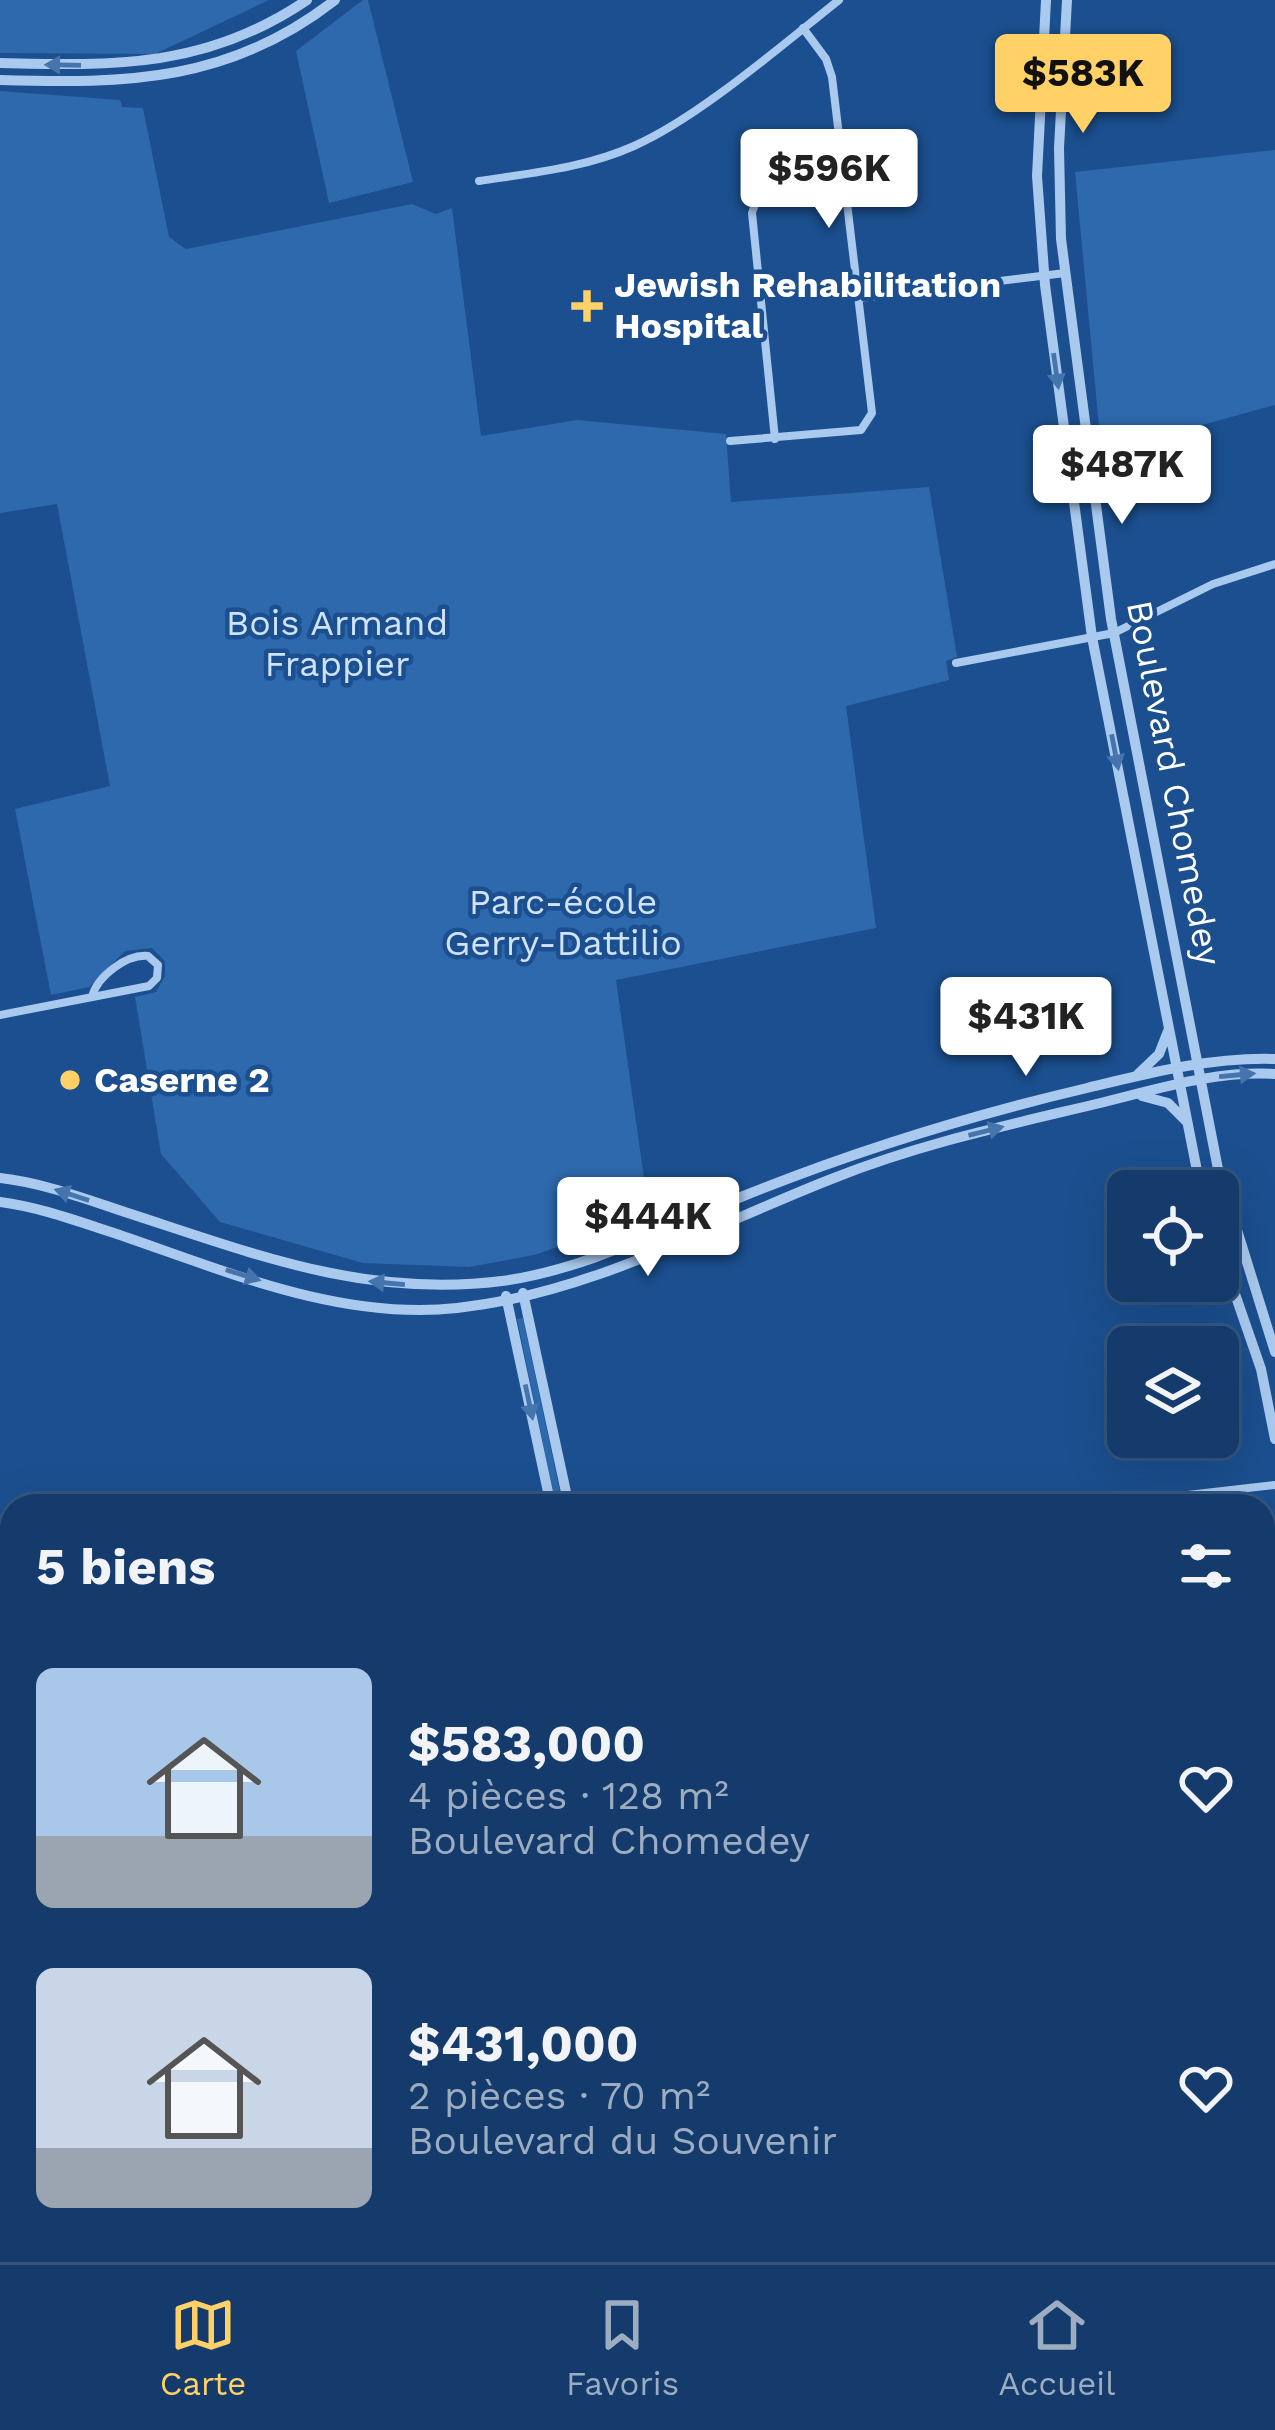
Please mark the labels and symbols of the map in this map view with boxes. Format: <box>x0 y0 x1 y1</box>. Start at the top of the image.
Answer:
pin: $583K <box>999 34 1167 136</box>
one-way arrow <box>43 55 81 74</box>
pin: $596K <box>745 129 913 231</box>
place label: Jewish Rehabilitation Hospital <box>614 264 1001 347</box>
marker: Jewish Rehabilitation Hospital <box>571 290 603 322</box>
one-way arrow <box>1047 352 1066 390</box>
pin: $487K <box>1038 425 1206 527</box>
street label: Boulevard Chomedey <box>1118 597 1230 969</box>
park label: Bois Armand Frappier <box>226 602 448 685</box>
one-way arrow <box>1106 733 1125 771</box>
park label: Parc-école Gerry-Dattilio <box>444 881 682 964</box>
pin: $431K <box>942 977 1110 1079</box>
place label: Caserne 2 <box>94 1059 270 1101</box>
one-way arrow <box>1219 1065 1256 1084</box>
marker: Caserne 2 <box>57 1067 83 1093</box>
one-way arrow <box>968 1121 1005 1140</box>
pin: $444K <box>564 1177 732 1279</box>
one-way arrow <box>53 1184 90 1203</box>
one-way arrow <box>225 1267 262 1286</box>
one-way arrow <box>368 1274 405 1293</box>
one-way arrow <box>520 1383 539 1421</box>

